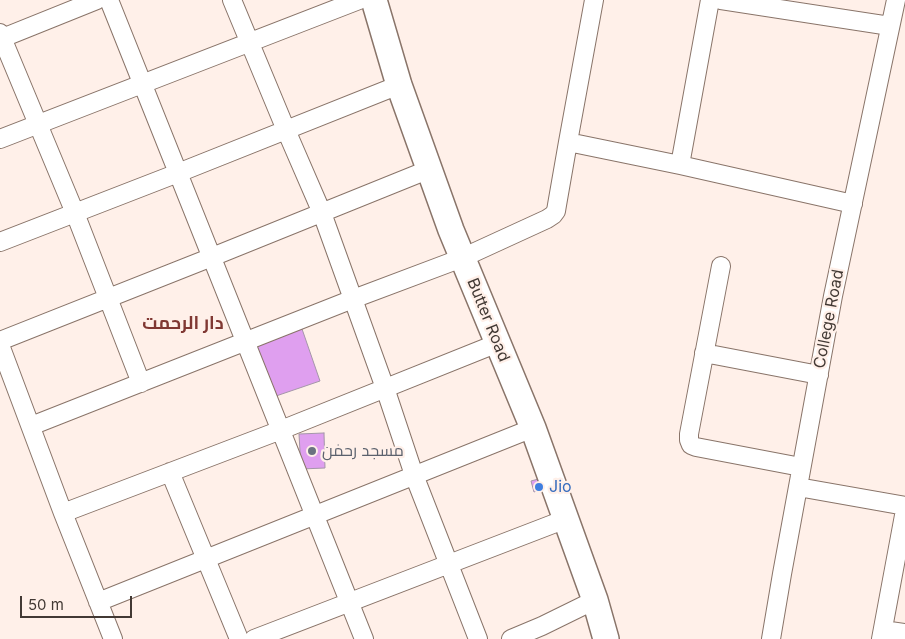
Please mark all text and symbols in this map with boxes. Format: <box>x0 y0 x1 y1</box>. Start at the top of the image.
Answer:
street label: College Road <box>810 268 848 370</box>
street label: Butter Road <box>463 275 513 365</box>
district label: دار الرحمت <box>142 313 224 335</box>
place label: مسجد رحمٰن <box>322 441 404 461</box>
marker: مسجد رحمٰن <box>306 445 318 457</box>
place label: Jio <box>549 477 572 497</box>
marker: Jio <box>533 481 545 493</box>
scale bar <box>22 586 135 618</box>
text: 50 m <box>28 595 64 614</box>

